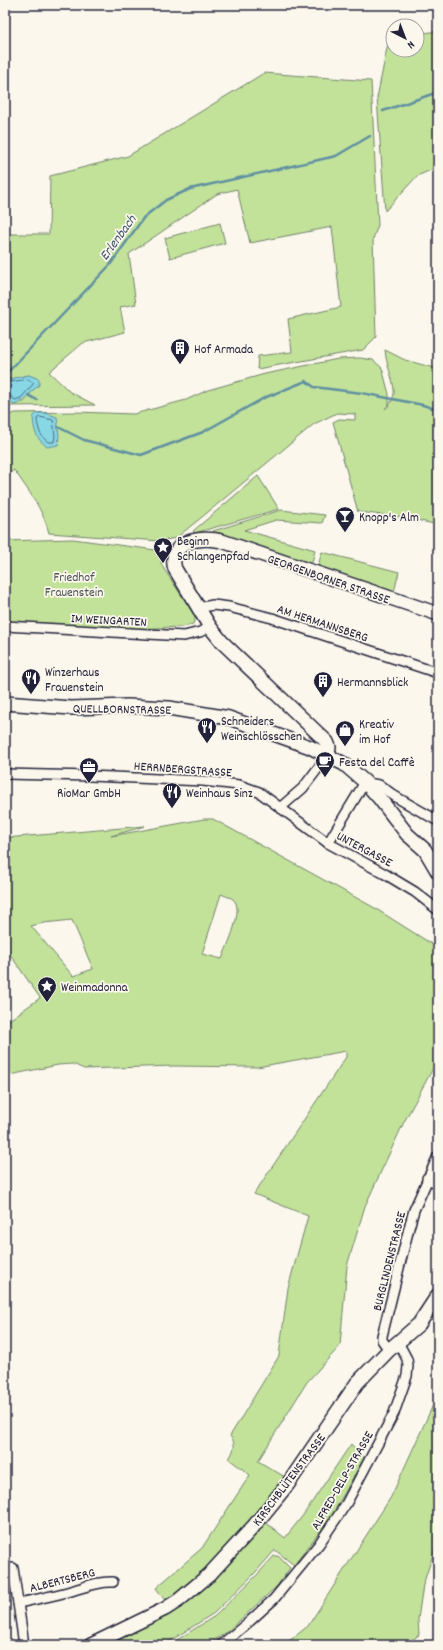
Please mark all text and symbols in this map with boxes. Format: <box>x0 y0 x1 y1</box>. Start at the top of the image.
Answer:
north arrow <box>385 18 425 58</box>
text: N <box>403 36 418 52</box>
water label: Erlenbach <box>95 211 142 265</box>
building icon: Hof Armada <box>169 337 191 365</box>
place label: Hof Armada <box>194 341 254 360</box>
bar icon: Knopp's Alm <box>334 505 356 533</box>
place label: Knopp's Alm <box>359 509 419 528</box>
place label: Beginn Schlangenpfad <box>177 533 249 567</box>
place icon: Beginn Schlangenpfad <box>152 536 174 564</box>
street label: GEORGENBORNER STRASSE <box>264 550 392 610</box>
park label: Friedhof Frauenstein <box>45 569 103 603</box>
street label: AM HERMANNSBERG <box>274 601 370 648</box>
street label: IM WEINGARTEN <box>70 610 147 633</box>
place label: Winzerhaus Frauenstein <box>45 664 103 698</box>
restaurant icon: Winzerhaus Frauenstein <box>20 667 42 695</box>
building icon: Hermannsblick <box>312 670 334 698</box>
place label: Hermannsblick <box>337 674 408 693</box>
street label: QUELLBORNSTRASSE <box>73 700 171 721</box>
place label: Schneiders Weinschlösschen <box>221 713 302 747</box>
restaurant icon: Schneiders Weinschlösschen <box>196 716 218 744</box>
place label: Kreativ im Hof <box>359 716 395 750</box>
shop icon: Kreativ im Hof <box>334 719 356 747</box>
cafe icon: Festa del Caffè <box>314 750 336 778</box>
place label: Festa del Caffè <box>339 754 415 773</box>
office icon: RioMar GmbH <box>78 756 100 784</box>
street label: HERRNBERGSTRASSE <box>133 758 233 783</box>
restaurant icon: Weinhaus Sinz <box>161 781 183 809</box>
place label: RioMar GmbH <box>57 785 121 804</box>
place label: Weinhaus Sinz <box>186 785 253 804</box>
street label: UNTERGASSE <box>332 827 395 873</box>
place icon: Weinmadonna <box>36 975 58 1003</box>
place label: Weinmadonna <box>61 979 128 998</box>
street label: BURGLINDENSTRASSE <box>369 1210 412 1313</box>
street label: ALFRED-DELP-STRASSE <box>307 1428 379 1534</box>
street label: KIRSCHBLÜTENSTRASSE <box>249 1430 331 1531</box>
street label: ALBERTSBERG <box>28 1564 97 1599</box>

